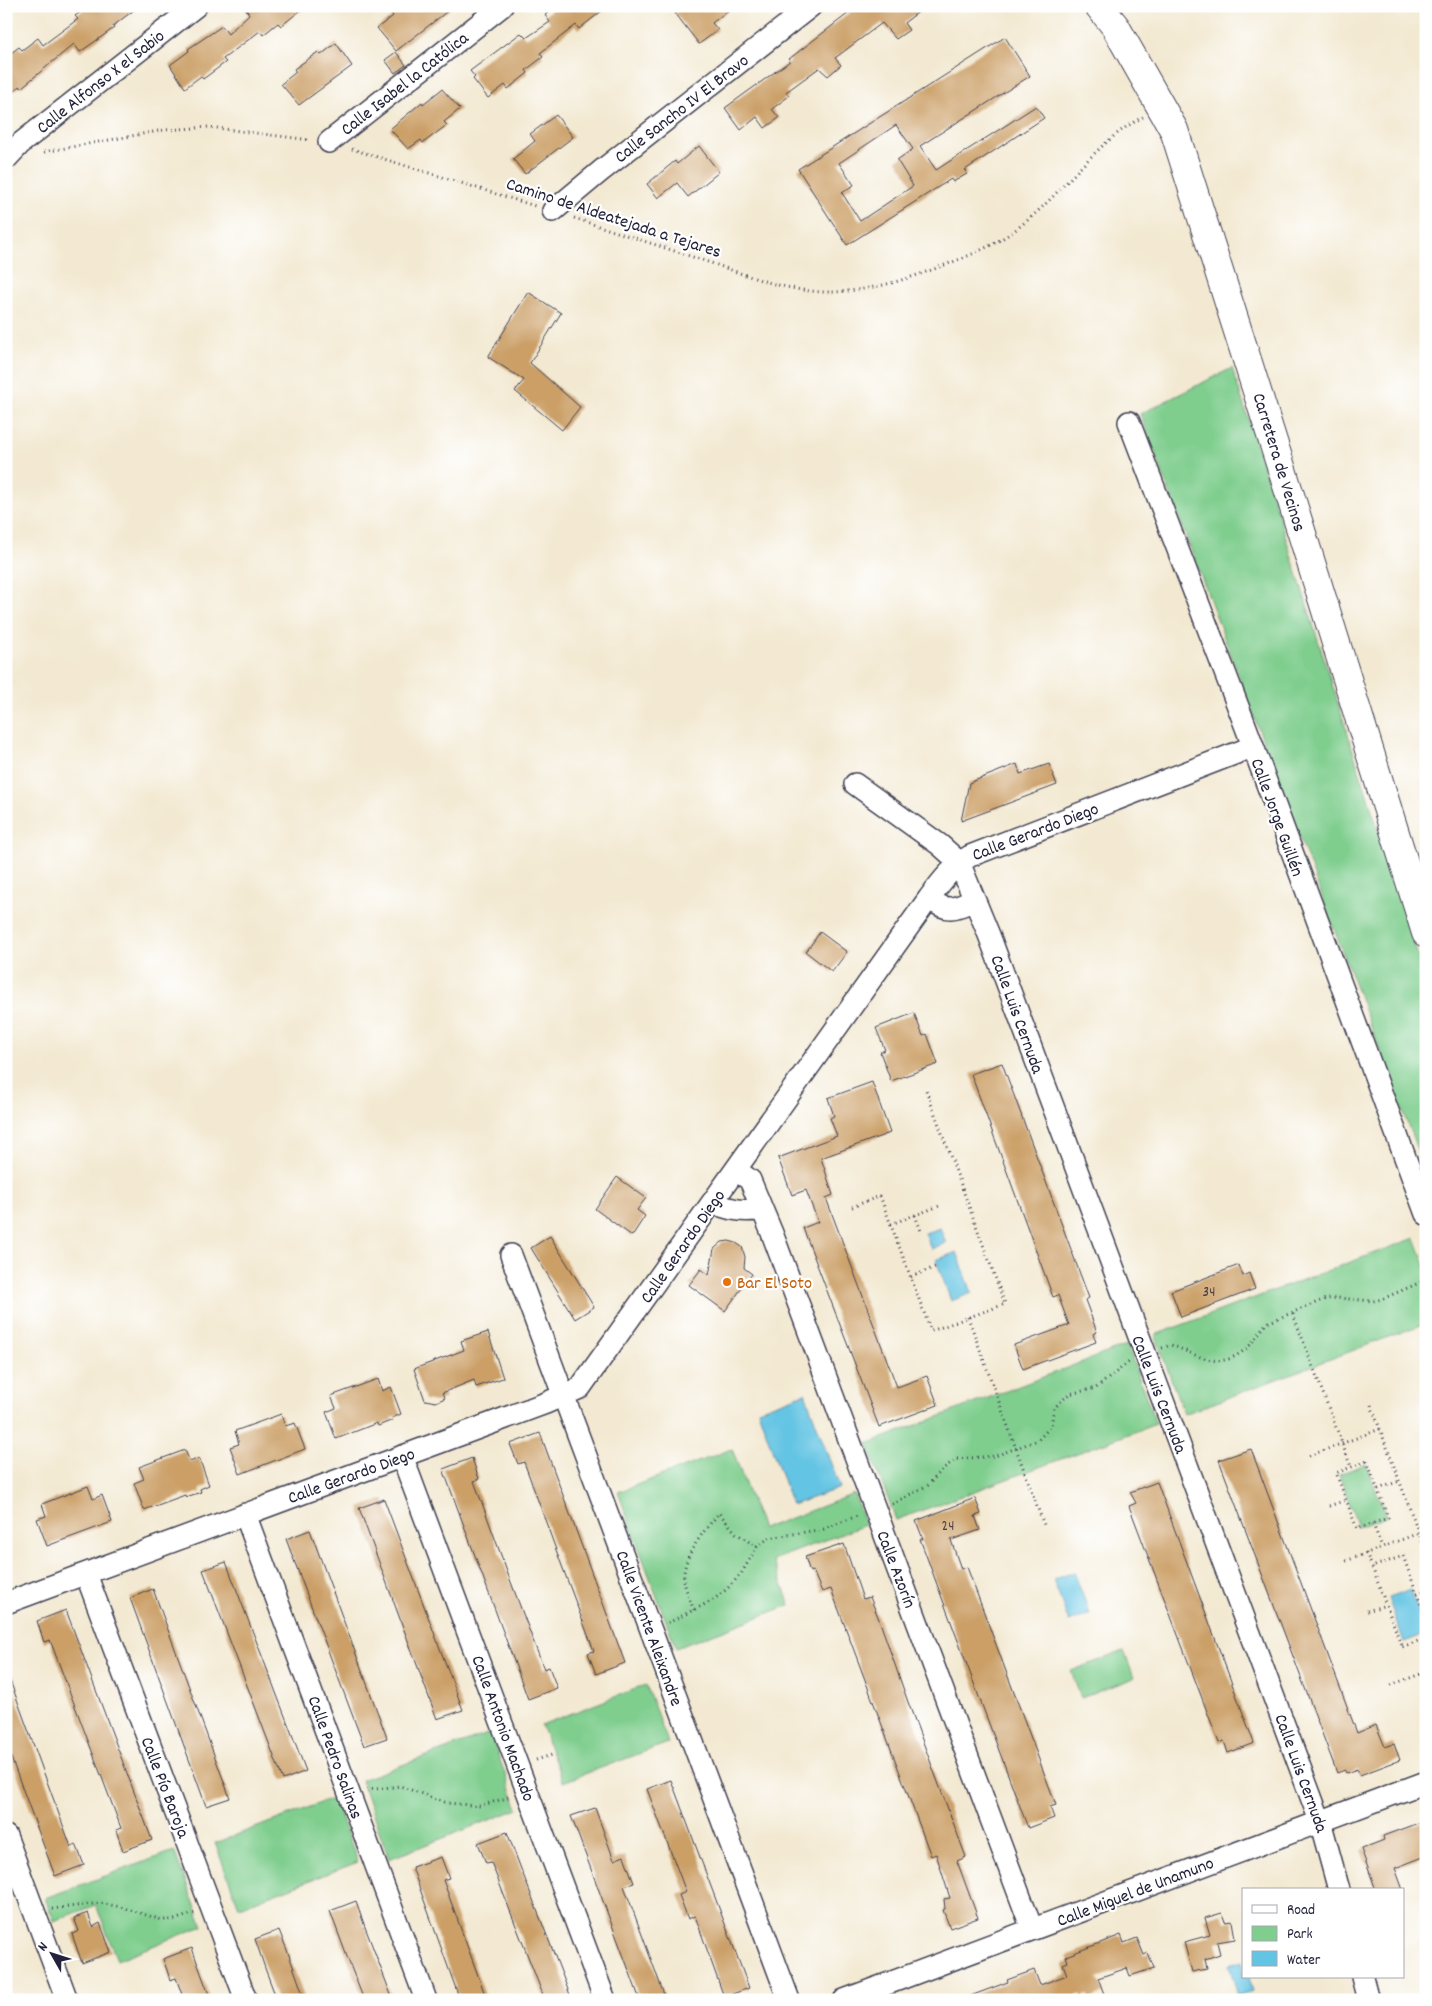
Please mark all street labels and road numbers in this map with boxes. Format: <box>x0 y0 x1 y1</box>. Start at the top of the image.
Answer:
street label: Calle Alfonso X el Sabio <box>32 25 171 141</box>
street label: Calle Isabel la Católica <box>336 27 475 143</box>
street label: Calle Sancho IV El Bravo <box>610 50 755 170</box>
street label: Camino de Aldeatejada a Tejares <box>503 173 724 266</box>
street label: Carretera de Vecinos <box>1245 390 1311 535</box>
street label: Calle Jorge Guillén <box>1243 755 1309 880</box>
street label: Calle Gerardo Diego <box>969 798 1103 869</box>
street label: Calle Luis Cernuda <box>983 952 1049 1078</box>
street label: Calle Gerardo Diego <box>635 1185 733 1309</box>
street label: Calle Luis Cernuda <box>1124 1332 1192 1458</box>
street label: Calle Gerardo Diego <box>285 1443 419 1512</box>
street label: Calle Azorín <box>868 1528 921 1612</box>
street label: Calle Vicente Aleixandre <box>608 1548 687 1710</box>
street label: Calle Antonio Machado <box>464 1652 540 1805</box>
street label: Calle Pedro Salinas <box>300 1693 368 1823</box>
street label: Calle Luis Cernuda <box>1267 1711 1333 1837</box>
street label: Calle Pío Baroja <box>133 1734 195 1843</box>
street label: Calle Miguel de Unamuno <box>1054 1852 1218 1935</box>

